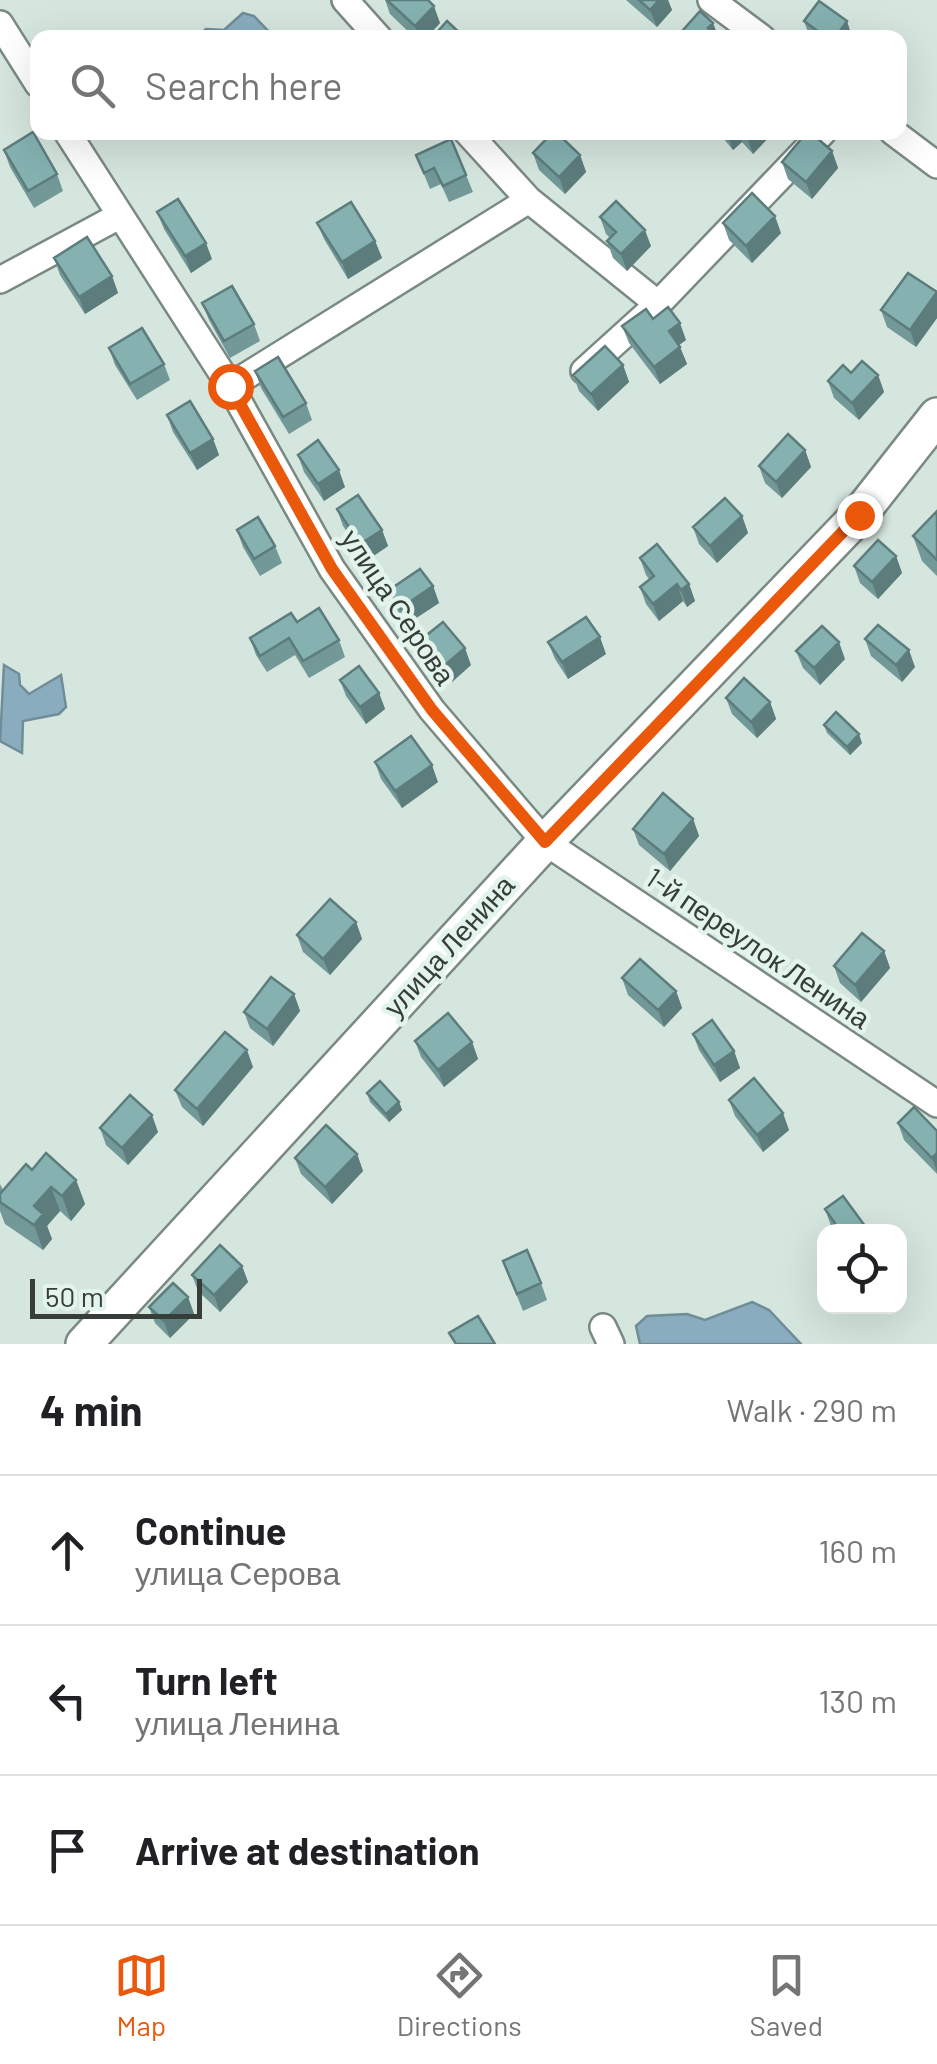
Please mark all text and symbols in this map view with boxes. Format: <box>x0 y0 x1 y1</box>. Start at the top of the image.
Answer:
search box <box>30 30 907 140</box>
icon: search <box>65 58 120 113</box>
text: Search here <box>145 62 343 108</box>
route start <box>208 364 254 410</box>
route end <box>837 493 883 539</box>
street label: улица Серова <box>335 522 463 691</box>
street label: 1-й переулок Ленина <box>640 859 878 1035</box>
street label: улица Ленина <box>376 867 521 1023</box>
map controls <box>817 1224 907 1314</box>
button: locate <box>817 1224 907 1314</box>
scale bar <box>30 1274 202 1318</box>
text: 50 m <box>45 1279 104 1313</box>
text: 4 min <box>40 1384 143 1434</box>
text: Walk · 290 m <box>726 1390 897 1428</box>
text: Continue <box>135 1507 286 1553</box>
icon: ahead <box>40 1523 95 1578</box>
text: 160 m <box>818 1531 897 1569</box>
text: улица Серова <box>135 1553 340 1591</box>
text: Turn left <box>135 1657 278 1703</box>
icon: left <box>40 1673 95 1728</box>
text: 130 m <box>818 1681 897 1719</box>
text: улица Ленина <box>135 1703 339 1741</box>
icon: arrive <box>40 1823 95 1878</box>
text: Arrive at destination <box>135 1827 480 1873</box>
tab: Map <box>114 1948 169 2042</box>
tab: Directions <box>397 1948 522 2042</box>
tab: Saved <box>750 1948 823 2042</box>

